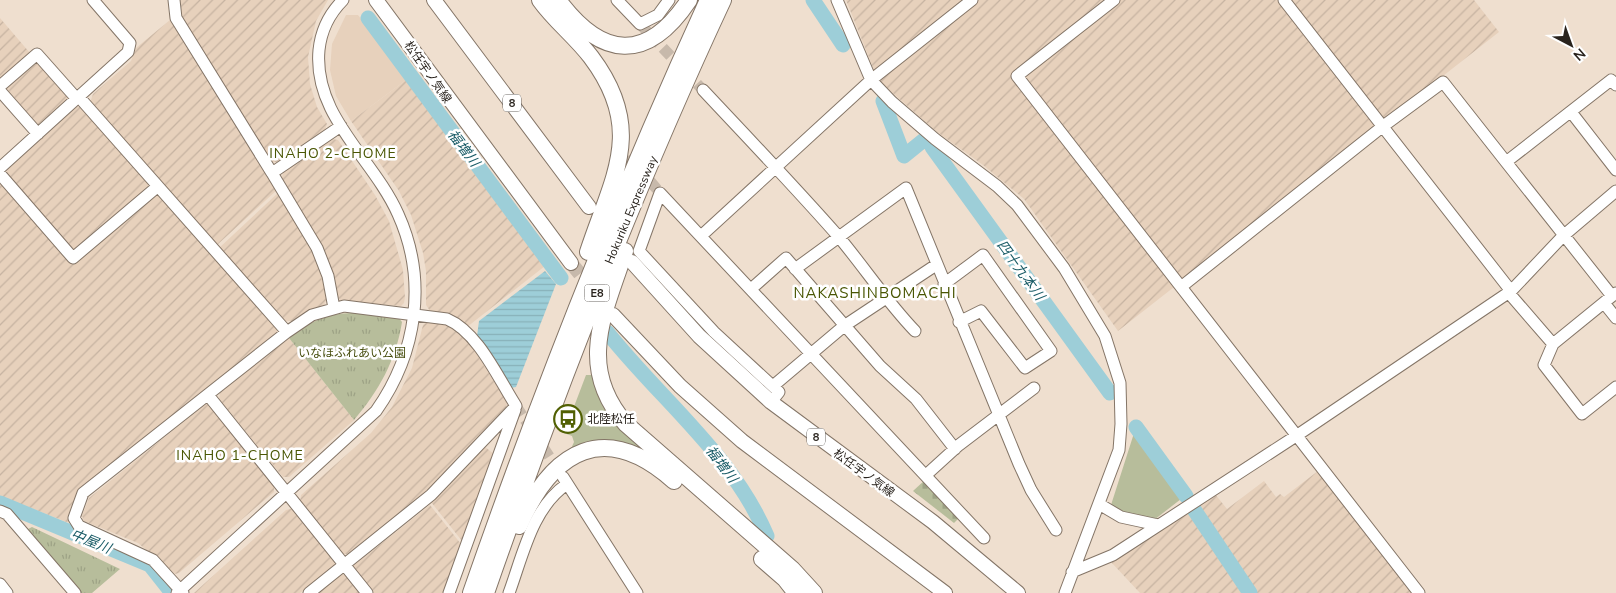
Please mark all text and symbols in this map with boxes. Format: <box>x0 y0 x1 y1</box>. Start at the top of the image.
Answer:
north arrow <box>1546 20 1596 70</box>
street label: 松任宇ノ気線 <box>401 38 455 106</box>
text: N <box>1569 44 1589 65</box>
road number: 8 <box>503 95 521 112</box>
water label: 福増川 <box>443 126 485 172</box>
district label: INAHO 2-CHOME <box>269 144 397 163</box>
street label: Hokuriku Expressway <box>601 153 661 267</box>
water label: 四十九本川 <box>992 236 1050 306</box>
district label: NAKASHINBOMACHI <box>794 283 957 303</box>
road number: E8 <box>584 284 610 302</box>
park label: いなほふれあい公園 <box>298 345 406 361</box>
bus stop icon: 北陸松任 <box>553 404 583 434</box>
place label: 北陸松任 <box>587 411 635 427</box>
road number: 8 <box>807 428 825 446</box>
water label: 福増川 <box>701 442 743 488</box>
street label: 松任宇ノ気線 <box>830 445 898 501</box>
district label: INAHO 1-CHOME <box>176 446 304 465</box>
water label: 中屋川 <box>68 525 116 559</box>

